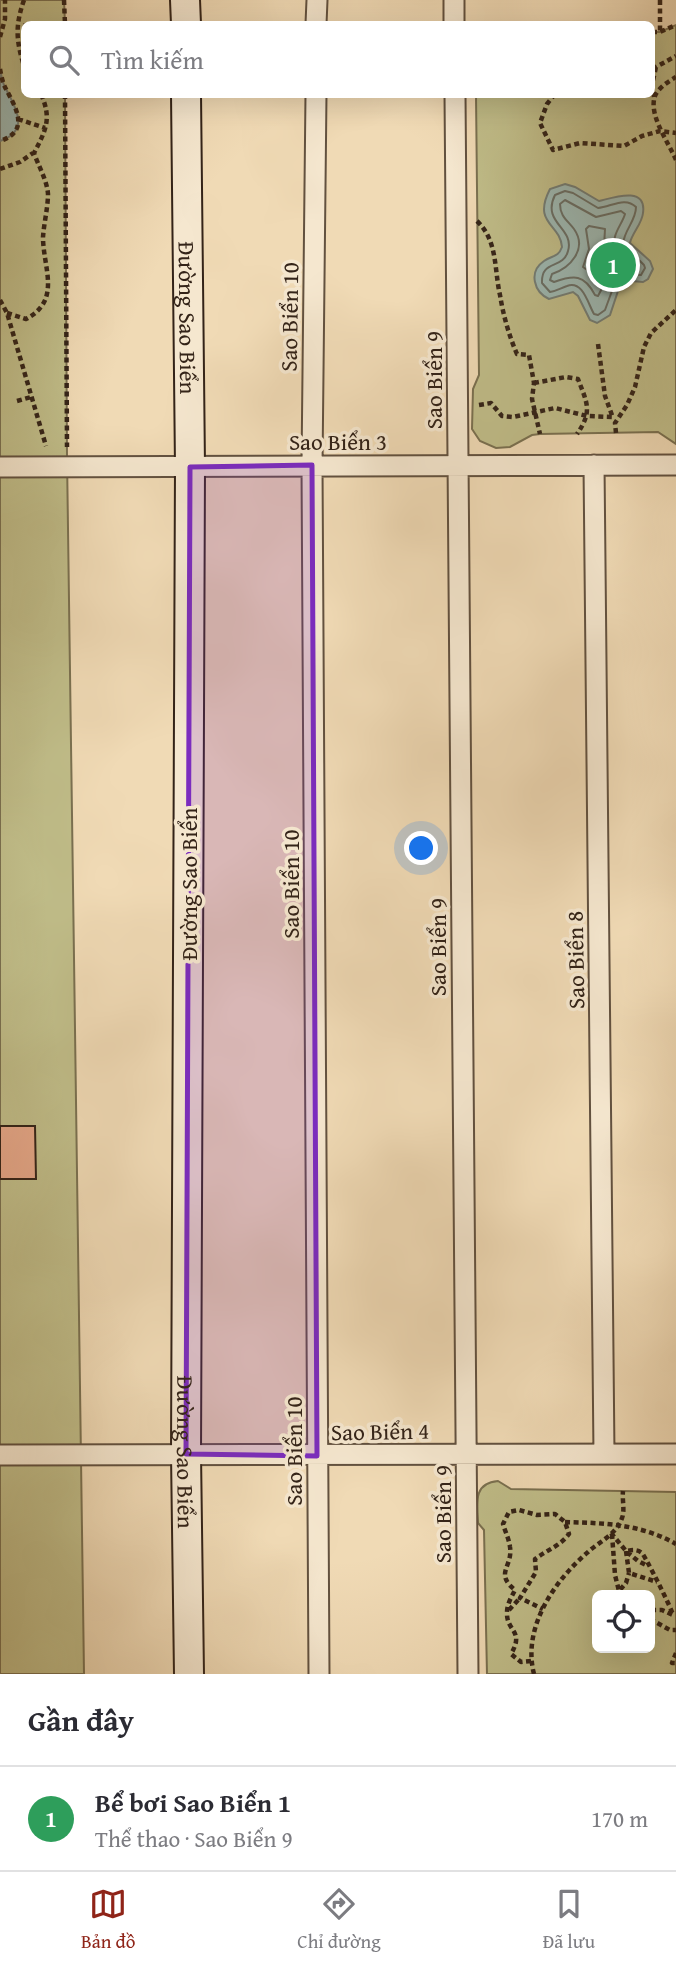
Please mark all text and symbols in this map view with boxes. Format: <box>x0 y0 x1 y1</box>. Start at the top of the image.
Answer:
search box <box>21 21 655 98</box>
text: Tìm kiếm <box>101 40 204 79</box>
icon: search <box>45 41 83 79</box>
pin: 1 <box>590 239 636 291</box>
street label: Đường Sao Biển <box>171 241 206 395</box>
street label: Sao Biển 10 <box>272 262 306 372</box>
street label: Sao Biển 9 <box>417 331 450 429</box>
street label: Sao Biển 3 <box>289 425 387 458</box>
street label: Đường Sao Biển <box>172 808 205 960</box>
street label: Sao Biển 10 <box>274 829 307 939</box>
your location <box>404 831 438 865</box>
street label: Sao Biển 9 <box>421 898 454 996</box>
street label: Sao Biển 8 <box>558 911 592 1009</box>
street label: Đường Sao Biển <box>169 1375 204 1529</box>
street label: Sao Biển 10 <box>277 1396 310 1506</box>
street label: Sao Biển 4 <box>331 1414 429 1448</box>
street label: Sao Biển 9 <box>426 1465 459 1563</box>
map controls <box>592 1590 655 1653</box>
button: locate <box>592 1590 655 1653</box>
text: Gần đây <box>28 1698 134 1742</box>
text: Bể bơi Sao Biển 1 <box>95 1783 291 1822</box>
text: 1 <box>45 1802 57 1835</box>
text: 170 m <box>591 1802 648 1835</box>
text: Thể thao · Sao Biển 9 <box>95 1822 293 1855</box>
tab: Bản đồ <box>81 1885 135 1955</box>
tab: Chỉ đường <box>297 1885 381 1955</box>
tab: Đã lưu <box>543 1885 595 1955</box>

